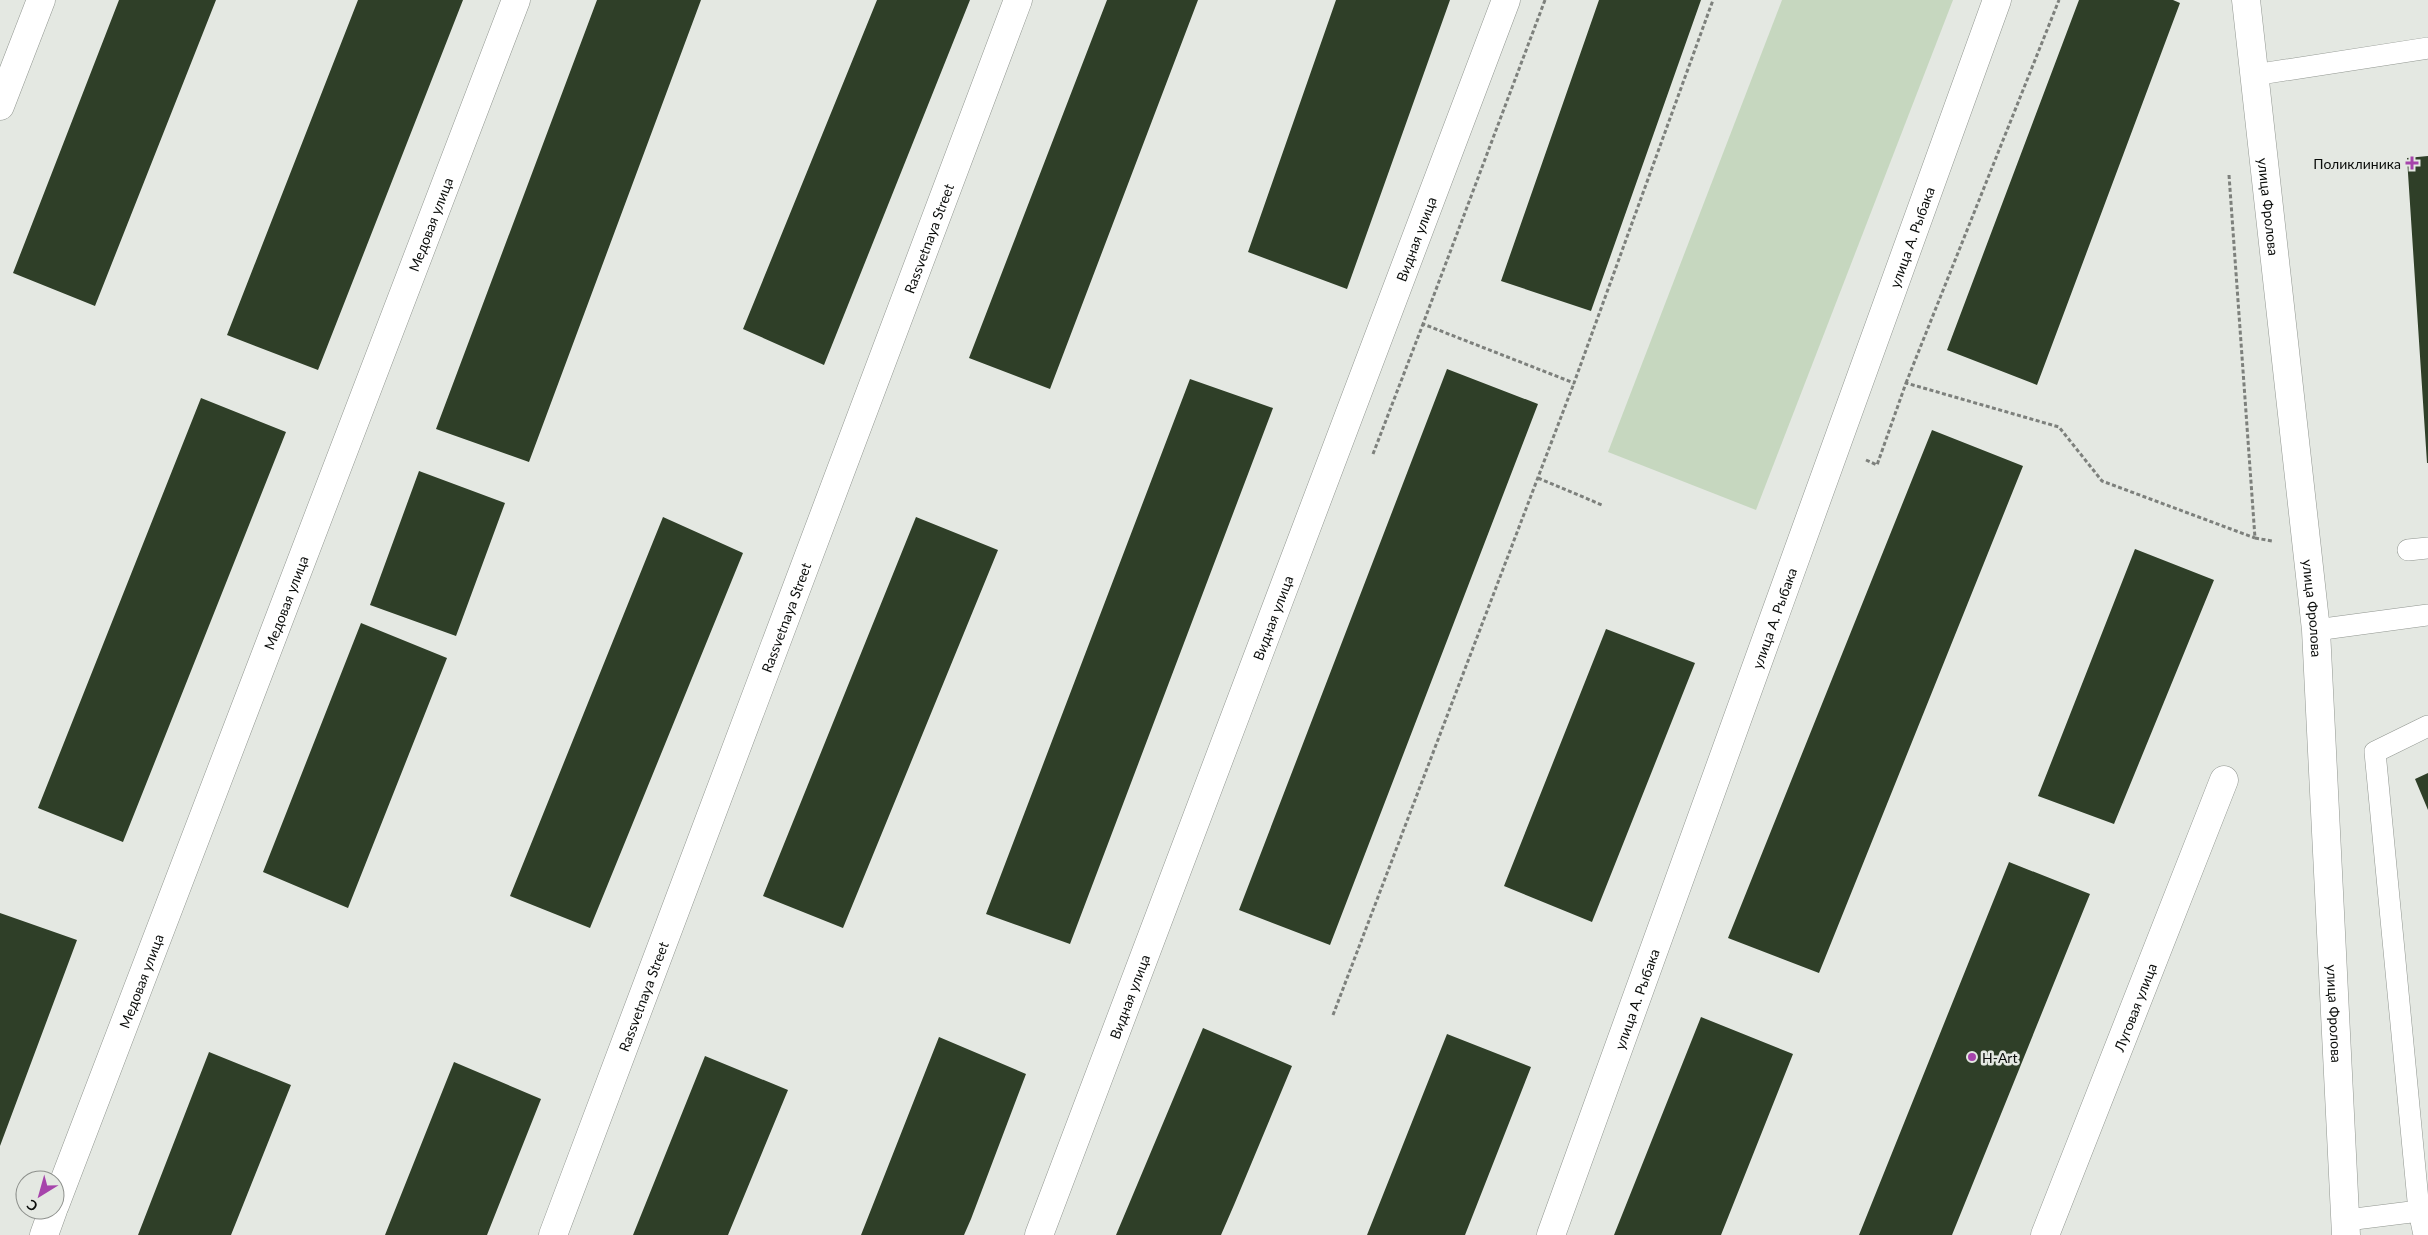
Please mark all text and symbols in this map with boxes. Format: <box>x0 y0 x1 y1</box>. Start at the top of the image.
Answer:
place label: Поликлиника <box>2313 155 2401 172</box>
marker: Поликлиника <box>2405 156 2419 170</box>
street label: улица Фролова <box>2255 157 2283 257</box>
street label: Медовая улица <box>404 175 456 274</box>
street label: Rassvetnaya Street <box>900 181 957 296</box>
street label: улица А. Рыбака <box>1885 184 1937 290</box>
street label: Видная улица <box>1392 194 1439 284</box>
street label: Медовая улица <box>260 553 311 652</box>
street label: улица Фролова <box>2300 558 2326 658</box>
street label: Rassvetnaya Street <box>757 560 814 675</box>
street label: улица А. Рыбака <box>1748 565 1800 671</box>
street label: Видная улица <box>1249 573 1296 662</box>
street label: Медовая улица <box>115 931 166 1030</box>
street label: Rassvetnaya Street <box>614 939 671 1054</box>
street label: улица А. Рыбака <box>1610 946 1662 1052</box>
street label: Видная улица <box>1105 952 1153 1041</box>
street label: Луговая улица <box>2109 960 2160 1054</box>
street label: улица Фролова <box>2324 964 2346 1063</box>
place label: H-Art <box>1982 1049 2017 1066</box>
marker: H-Art <box>1966 1051 1978 1063</box>
north arrow <box>15 1170 65 1220</box>
text: С <box>22 1196 41 1215</box>

